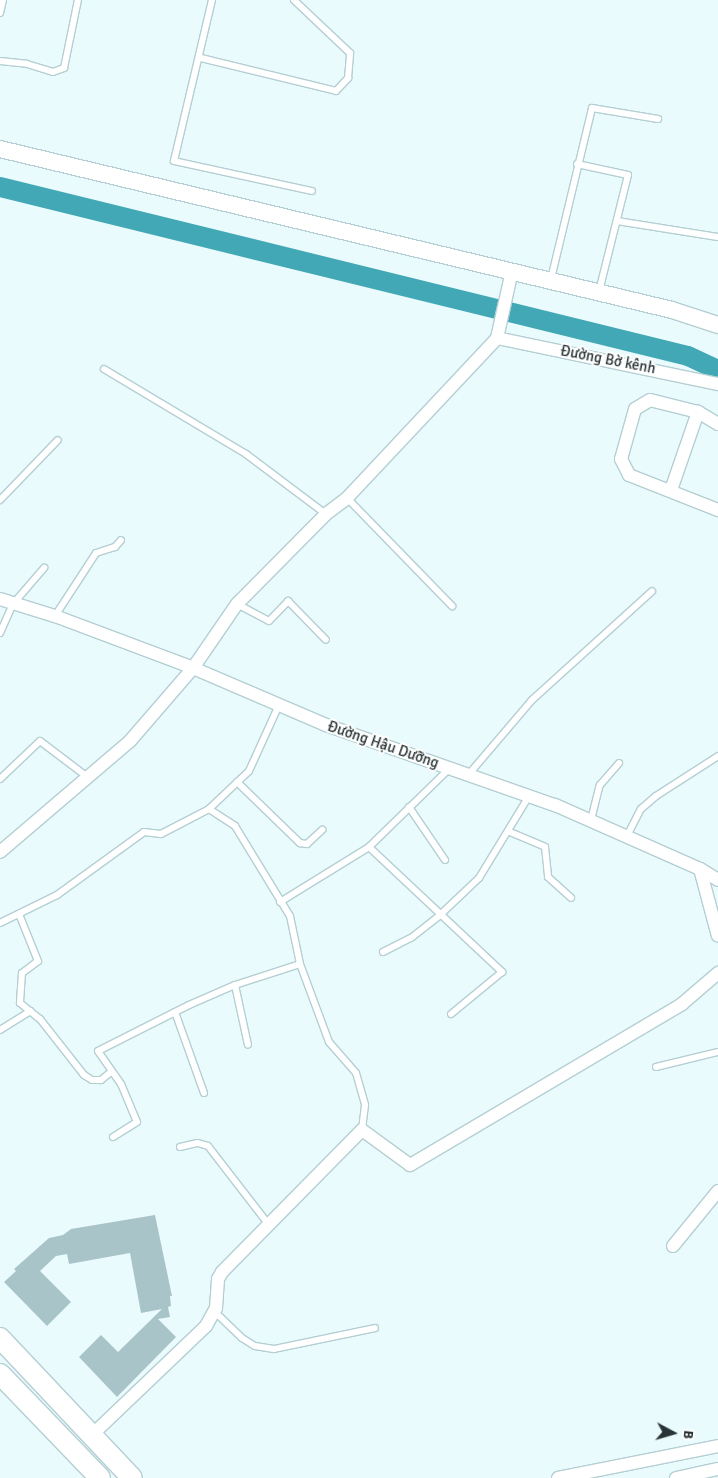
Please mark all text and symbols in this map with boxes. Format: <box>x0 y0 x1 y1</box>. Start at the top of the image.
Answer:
street label: Đường Bờ kênh <box>559 342 657 378</box>
street label: Đường Hậu Dưỡng <box>325 718 441 772</box>
north arrow <box>648 1408 698 1458</box>
text: B <box>680 1429 697 1440</box>

